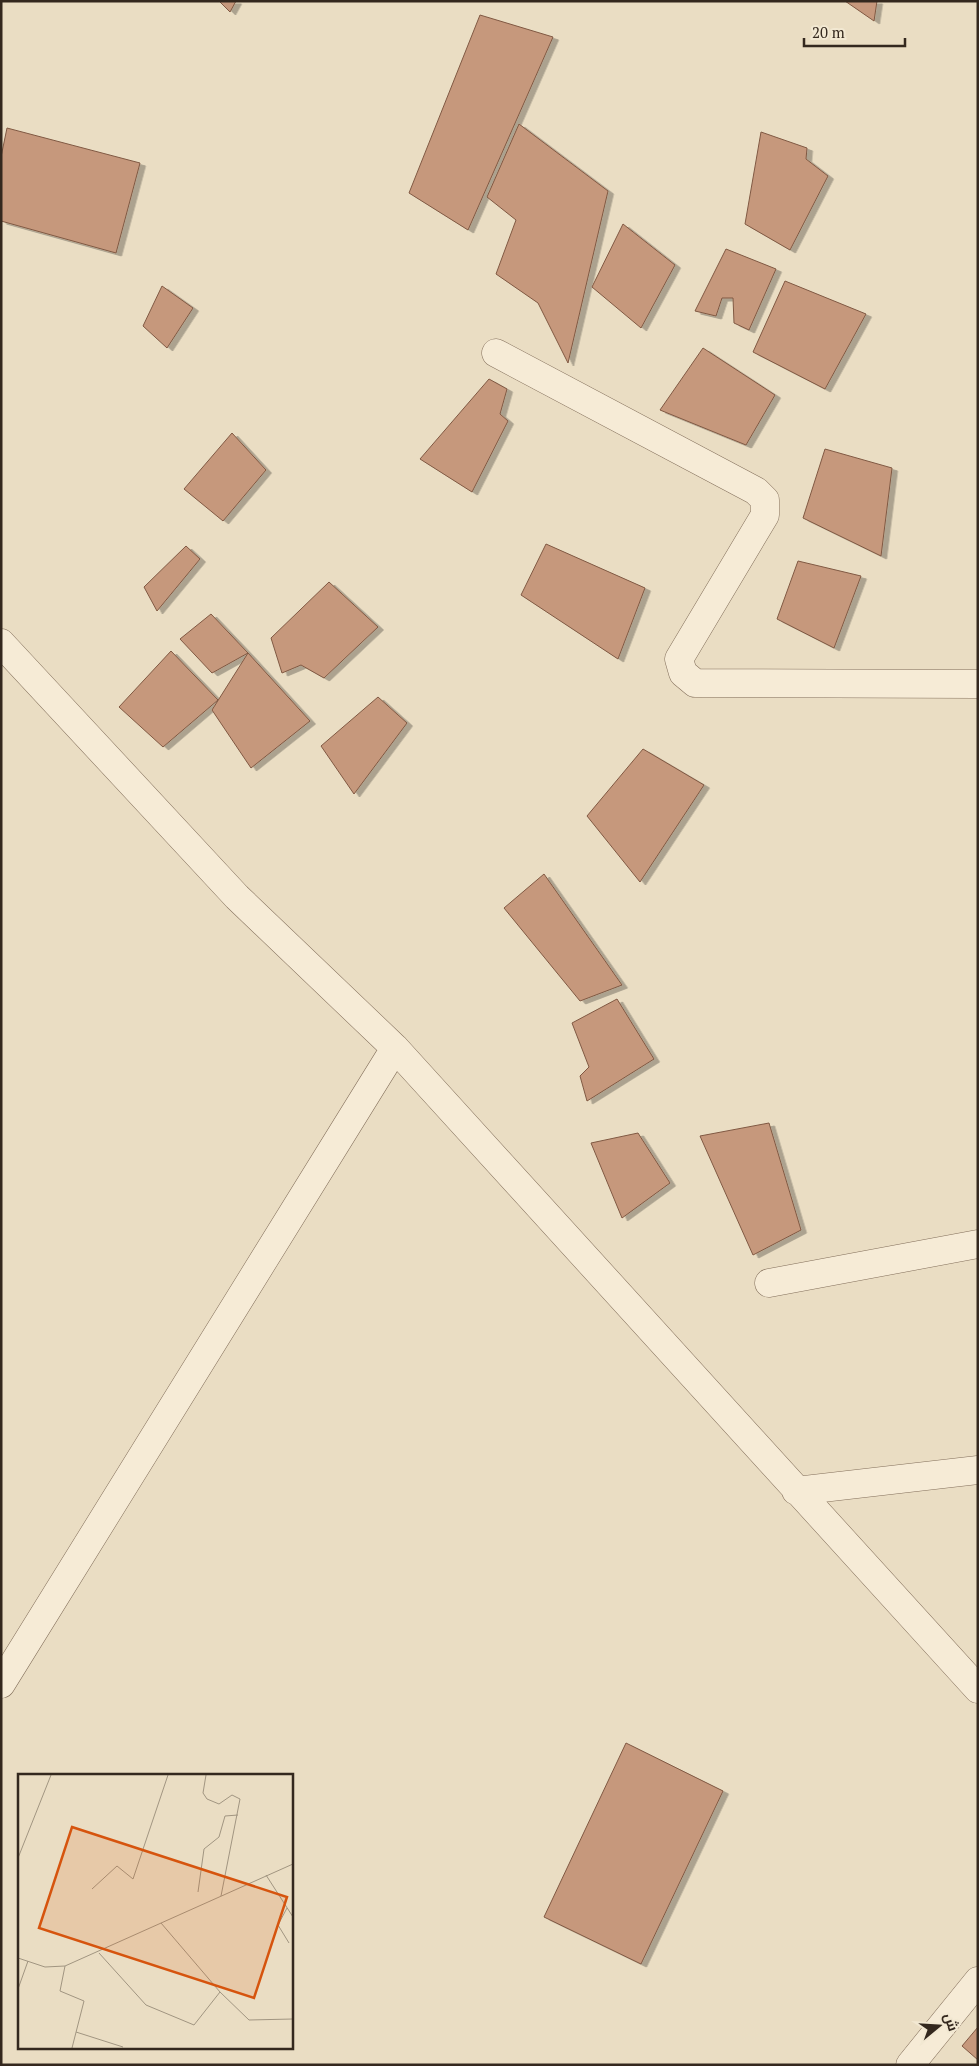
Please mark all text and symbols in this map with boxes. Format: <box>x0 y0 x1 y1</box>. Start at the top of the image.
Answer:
scale bar <box>804 15 905 47</box>
text: 20 m <box>812 22 845 42</box>
inset map <box>18 1774 292 2048</box>
north arrow <box>914 2001 964 2051</box>
text: ش <box>940 2010 964 2033</box>

